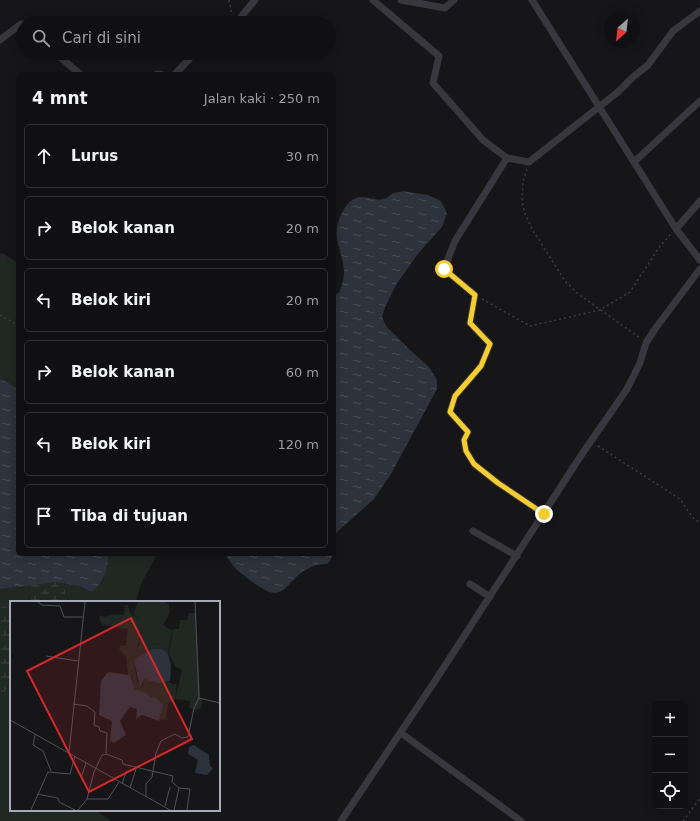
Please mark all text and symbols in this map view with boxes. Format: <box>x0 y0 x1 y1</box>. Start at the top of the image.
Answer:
north arrow <box>604 12 640 48</box>
search box <box>16 16 336 60</box>
icon: search <box>30 27 52 49</box>
text: Cari di sini <box>62 29 141 47</box>
text: 4 mnt <box>32 88 88 108</box>
text: Jalan kaki · 250 m <box>204 91 320 106</box>
icon: ahead <box>33 145 55 167</box>
text: Lurus <box>71 147 118 165</box>
text: 30 m <box>286 149 319 164</box>
icon: right <box>33 217 55 239</box>
text: Belok kanan <box>71 219 175 237</box>
text: 20 m <box>286 221 319 236</box>
route start <box>435 260 453 278</box>
icon: left <box>33 289 55 311</box>
text: Belok kiri <box>71 291 151 309</box>
text: 20 m <box>286 293 319 308</box>
icon: right <box>33 361 55 383</box>
text: Belok kanan <box>71 363 175 381</box>
text: 60 m <box>286 365 319 380</box>
icon: left <box>33 433 55 455</box>
text: Belok kiri <box>71 435 151 453</box>
text: 120 m <box>277 437 319 452</box>
icon: arrive <box>33 505 55 527</box>
route end <box>535 505 553 523</box>
text: Tiba di tujuan <box>71 507 188 525</box>
inset map <box>10 601 220 811</box>
map controls <box>652 701 688 809</box>
button: + <box>652 701 688 737</box>
button: − <box>652 737 688 773</box>
button: locate <box>652 773 688 809</box>

